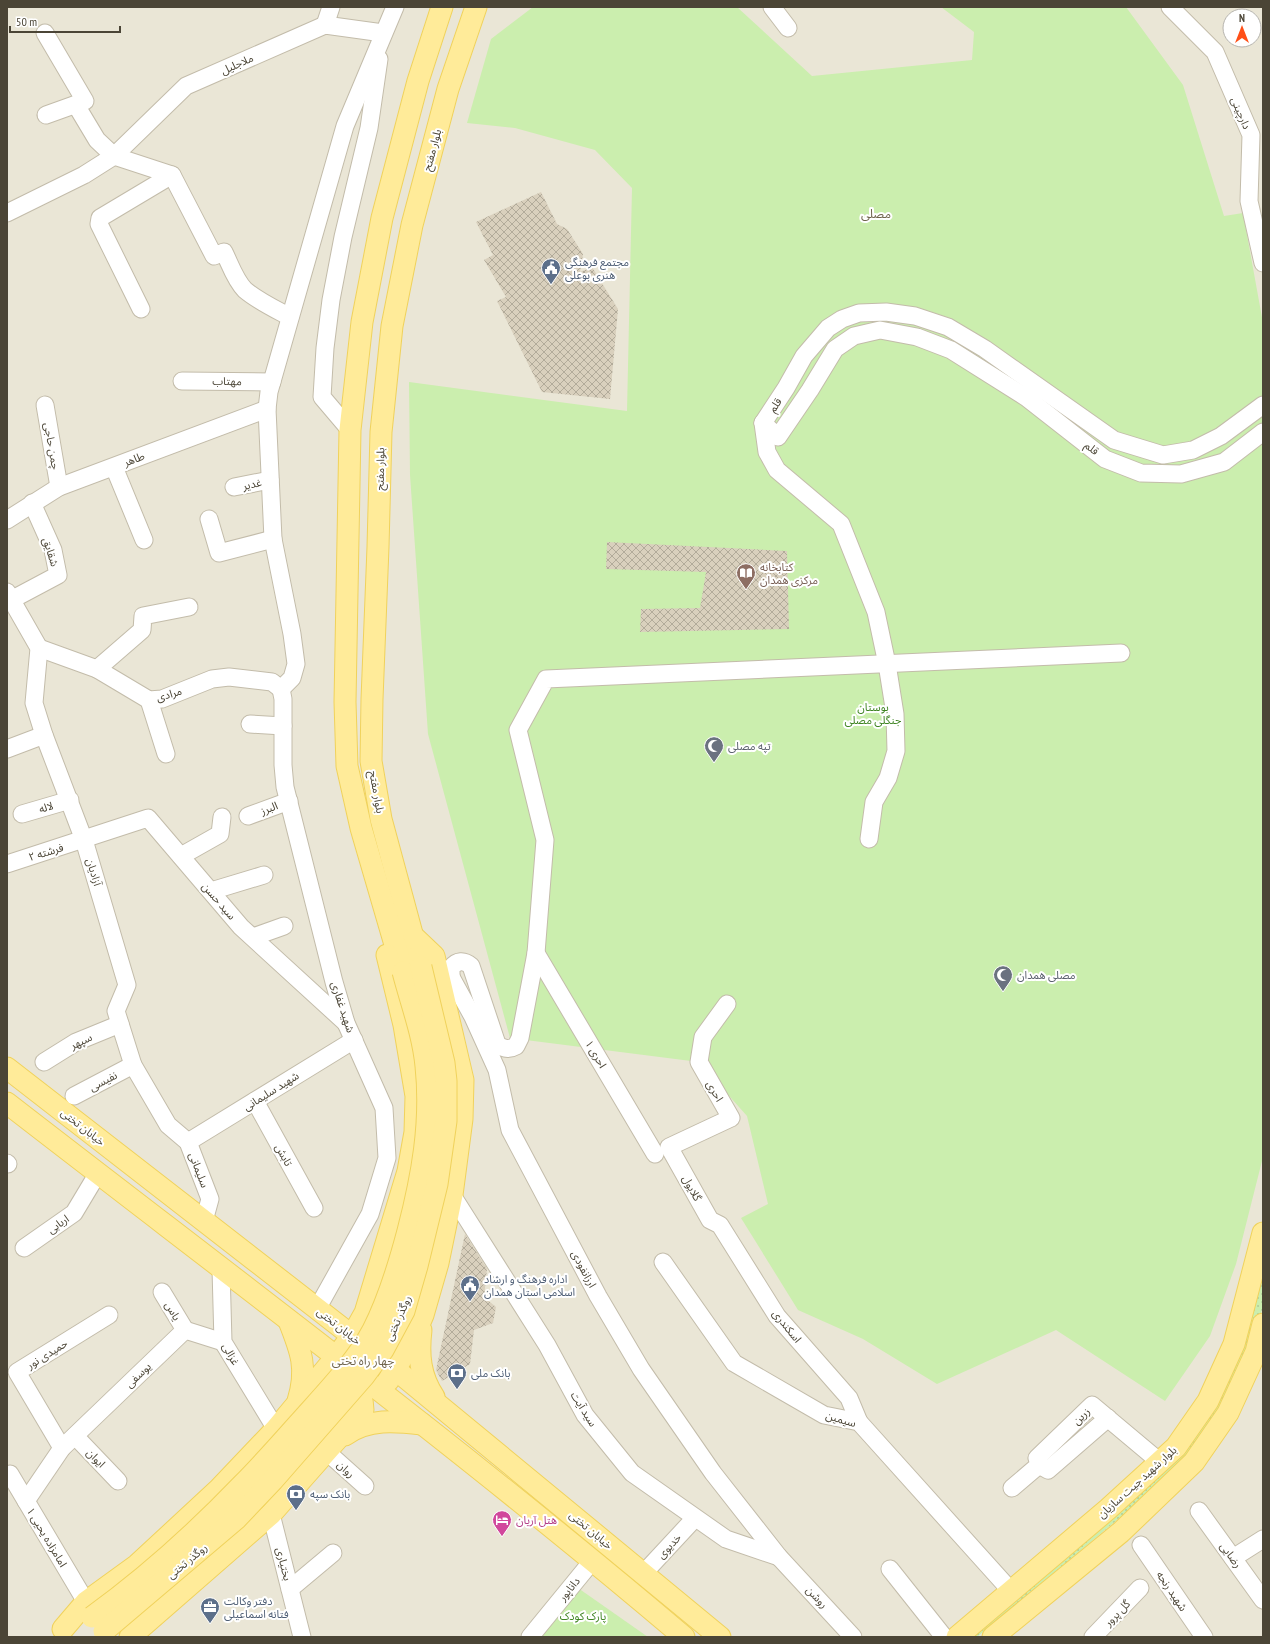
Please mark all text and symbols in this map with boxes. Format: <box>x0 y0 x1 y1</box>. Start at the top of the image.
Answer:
scale bar <box>10 8 120 34</box>
north arrow <box>1222 8 1262 48</box>
text: N <box>1239 11 1245 25</box>
text: 50 m <box>16 14 37 29</box>
street label: ملاجلیل <box>218 51 256 77</box>
street label: دارچینی <box>1227 95 1254 132</box>
street label: بلوار مفتح <box>420 127 445 173</box>
district label: مصلی <box>861 206 891 221</box>
place label: مجتمع فرهنگی هنری بوعلی <box>565 255 629 282</box>
public building icon: مجتمع فرهنگی هنری بوعلی <box>540 257 562 285</box>
street label: مهتاب <box>212 374 242 389</box>
street label: قلم <box>765 395 787 416</box>
street label: چمن حاجی <box>40 421 63 471</box>
street label: قلم <box>1081 438 1102 460</box>
street label: بلوار مفتح <box>373 447 388 491</box>
street label: طاهر <box>121 449 146 470</box>
street label: غدیر <box>240 475 263 493</box>
street label: شقایق <box>40 536 62 568</box>
place label: کتابخانه مرکزی همدان <box>760 560 818 587</box>
library icon: کتابخانه مرکزی همدان <box>735 562 757 590</box>
street label: مرادی <box>155 684 184 704</box>
park label: بوستان جنگلی مصلی <box>844 700 902 727</box>
mosque icon: تپه مصلی <box>703 735 725 763</box>
place label: تپه مصلی <box>728 739 771 754</box>
street label: بلوار مفتح <box>365 770 388 815</box>
street label: لاله <box>37 798 55 816</box>
street label: البرز <box>257 798 280 818</box>
street label: فرشته ۲ <box>27 840 65 864</box>
street label: آزادیان <box>83 856 105 888</box>
street label: سید حسن <box>199 880 239 923</box>
mosque icon: مصلی همدان <box>992 964 1014 992</box>
place label: مصلی همدان <box>1017 968 1076 982</box>
street label: شهید غفاری <box>328 980 358 1035</box>
street label: سپهر <box>67 1030 95 1054</box>
street label: احری ۱ <box>582 1037 610 1071</box>
street label: نفیسی <box>86 1068 120 1094</box>
street label: شهید سلیمانی <box>241 1068 302 1114</box>
street label: احری <box>703 1078 727 1104</box>
street label: خیابان تختی <box>58 1105 108 1149</box>
street label: تابش <box>272 1141 296 1169</box>
street label: سلیمانی <box>186 1150 212 1190</box>
street label: گلایول <box>679 1173 705 1204</box>
street label: اربابی <box>44 1212 72 1237</box>
street label: ارزانفودی <box>568 1248 600 1290</box>
place label: اداره فرهنگ و ارشاد اسلامی استان همدان <box>484 1272 575 1299</box>
public building icon: اداره فرهنگ و ارشاد اسلامی استان همدان <box>459 1274 481 1302</box>
street label: روگذر تختی <box>382 1293 414 1343</box>
street label: یاس <box>162 1299 184 1323</box>
street label: خیابان تختی <box>314 1304 364 1348</box>
street label: اسکندری <box>769 1306 805 1346</box>
street label: حمیدی نور <box>23 1336 71 1373</box>
street label: غزالی <box>219 1340 243 1368</box>
district label: چهار راه تختی <box>332 1353 394 1369</box>
street label: یوسفی <box>122 1359 154 1391</box>
bank icon: بانک ملی <box>446 1362 468 1390</box>
place label: بانک ملی <box>471 1366 510 1380</box>
street label: سید آیت <box>568 1389 600 1430</box>
street label: زرین <box>1069 1404 1093 1428</box>
street label: سیمین <box>824 1408 858 1430</box>
street label: بلوار شهید چیت سازیان <box>1095 1443 1180 1522</box>
street label: ایوان <box>84 1445 108 1471</box>
street label: روان <box>334 1457 358 1481</box>
bank icon: بانک سپه <box>285 1483 307 1511</box>
place label: بانک سپه <box>310 1487 350 1502</box>
street label: امامزاده یحیی ۱ <box>24 1505 70 1569</box>
street label: خیابان تختی <box>566 1508 616 1553</box>
hotel icon: هتل آریان <box>491 1509 513 1537</box>
place label: هتل آریان <box>516 1513 557 1527</box>
street label: خدیوی <box>654 1530 684 1561</box>
street label: رضایی <box>1217 1539 1245 1571</box>
street label: روگذر تختی <box>164 1540 210 1582</box>
street label: بختیاری <box>273 1546 295 1582</box>
street label: شهید رنجه <box>1153 1568 1191 1614</box>
street label: داناپور <box>555 1574 584 1605</box>
street label: روشن <box>803 1583 831 1611</box>
place label: دفتر وکالت فتانه اسماعیلی <box>224 1594 289 1621</box>
office icon: دفتر وکالت فتانه اسماعیلی <box>199 1596 221 1624</box>
street label: گل پرور <box>1100 1596 1134 1631</box>
park label: پارک کودک <box>560 1609 606 1624</box>

